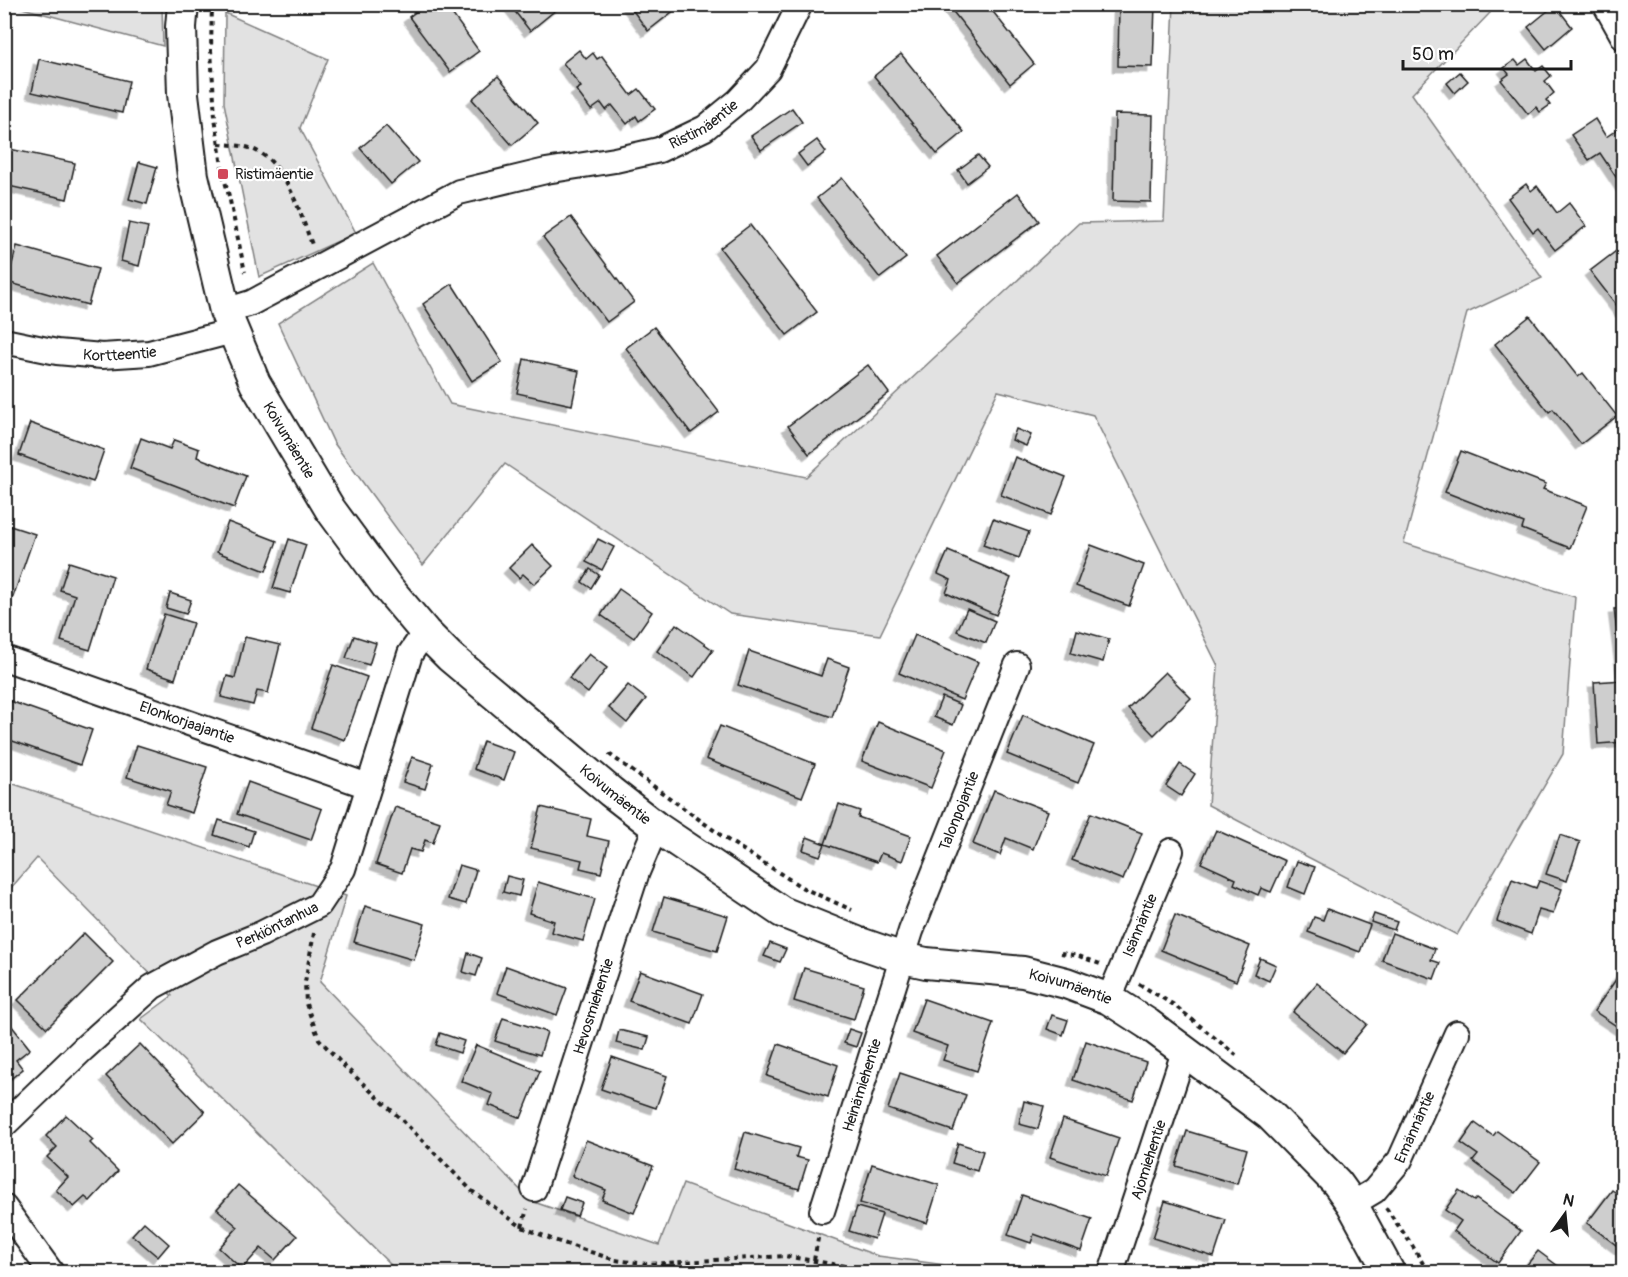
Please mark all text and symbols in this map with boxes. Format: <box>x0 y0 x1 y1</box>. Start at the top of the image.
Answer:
scale bar <box>1403 33 1571 71</box>
text: 50 m <box>1412 43 1454 66</box>
street label: Ristimäentie <box>666 95 742 153</box>
place label: Ristimäentie <box>235 165 314 184</box>
marker: Ristimäentie <box>216 167 230 181</box>
street label: Kortteentie <box>82 342 159 366</box>
street label: Koivumäentie <box>259 398 320 483</box>
street label: Elonkorjaajantie <box>137 697 238 748</box>
street label: Koivumäentie <box>576 760 655 829</box>
street label: Talonpojantie <box>934 768 983 854</box>
street label: Isännäntie <box>1118 890 1162 960</box>
street label: Perkiöntanhua <box>233 897 321 953</box>
street label: Hevosmiehentie <box>569 955 618 1057</box>
street label: Koivumäentie <box>1027 964 1115 1009</box>
street label: Heinämiehentie <box>838 1036 886 1134</box>
street label: Emännäntie <box>1390 1088 1439 1166</box>
street label: Ajomiehentie <box>1126 1117 1171 1202</box>
north arrow <box>1535 1184 1595 1244</box>
text: N <box>1561 1189 1577 1212</box>

